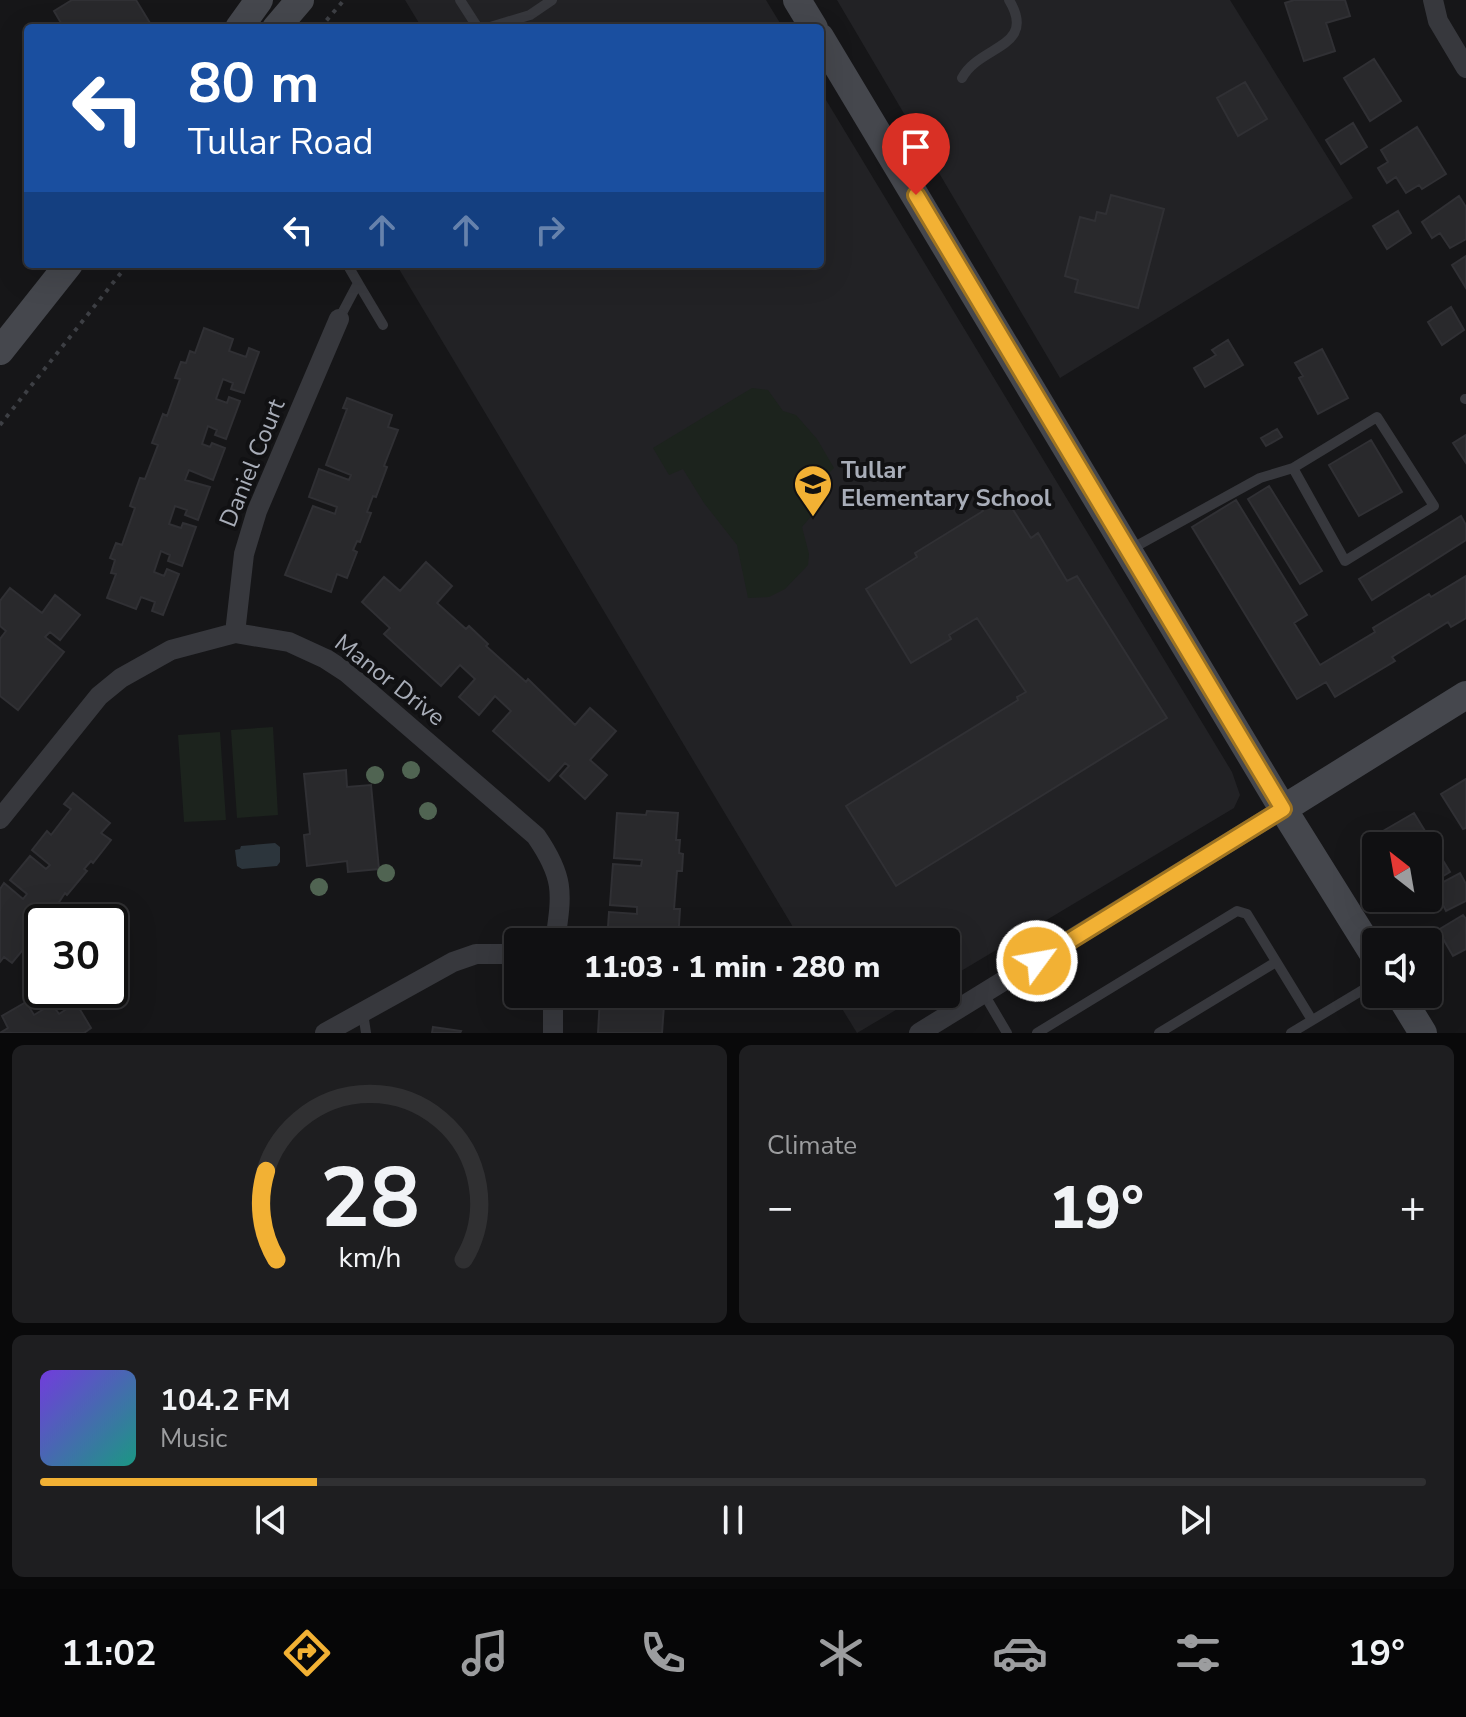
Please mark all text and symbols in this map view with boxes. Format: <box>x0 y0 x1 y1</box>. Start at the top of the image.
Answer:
text: 80 m <box>188 45 319 122</box>
icon: left <box>56 56 160 160</box>
pin <box>882 113 950 195</box>
text: Tullar Road <box>188 118 374 167</box>
icon: arrive <box>894 125 938 169</box>
icon: left <box>276 208 320 252</box>
icon: ahead <box>360 208 404 252</box>
icon: ahead <box>444 208 488 252</box>
icon: right <box>528 208 572 252</box>
street label: Daniel Court <box>212 394 292 532</box>
place label: Tullar Elementary School <box>841 454 1052 514</box>
school or university icon: Tullar Elementary School <box>792 463 834 518</box>
street label: Manor Drive <box>328 627 452 733</box>
north arrow <box>1362 832 1442 912</box>
map controls <box>1362 832 1442 1008</box>
speed limit sign: 30 <box>24 904 128 1008</box>
position arrow <box>995 919 1079 1003</box>
button: sound <box>1362 928 1442 1008</box>
text: 11:03 · 1 min · 280 m <box>584 947 880 988</box>
text: Climate <box>767 1128 857 1163</box>
text: 28 <box>320 1142 419 1255</box>
text: 19° <box>1049 1167 1144 1249</box>
text: − <box>767 1178 793 1238</box>
text: + <box>1400 1178 1426 1238</box>
text: km/h <box>338 1238 401 1277</box>
text: 104.2 FM <box>160 1380 290 1421</box>
text: Music <box>160 1421 227 1456</box>
icon: previous <box>249 1498 293 1542</box>
icon: pause <box>711 1498 755 1542</box>
icon: next <box>1173 1498 1217 1542</box>
icon: directions <box>279 1625 335 1681</box>
icon: music <box>457 1625 513 1681</box>
icon: phone <box>635 1625 691 1681</box>
icon: climate <box>813 1625 869 1681</box>
icon: car <box>992 1625 1048 1681</box>
icon: filters <box>1170 1625 1226 1681</box>
text: 11:02 <box>61 1629 156 1678</box>
text: 19° <box>1348 1629 1405 1678</box>

